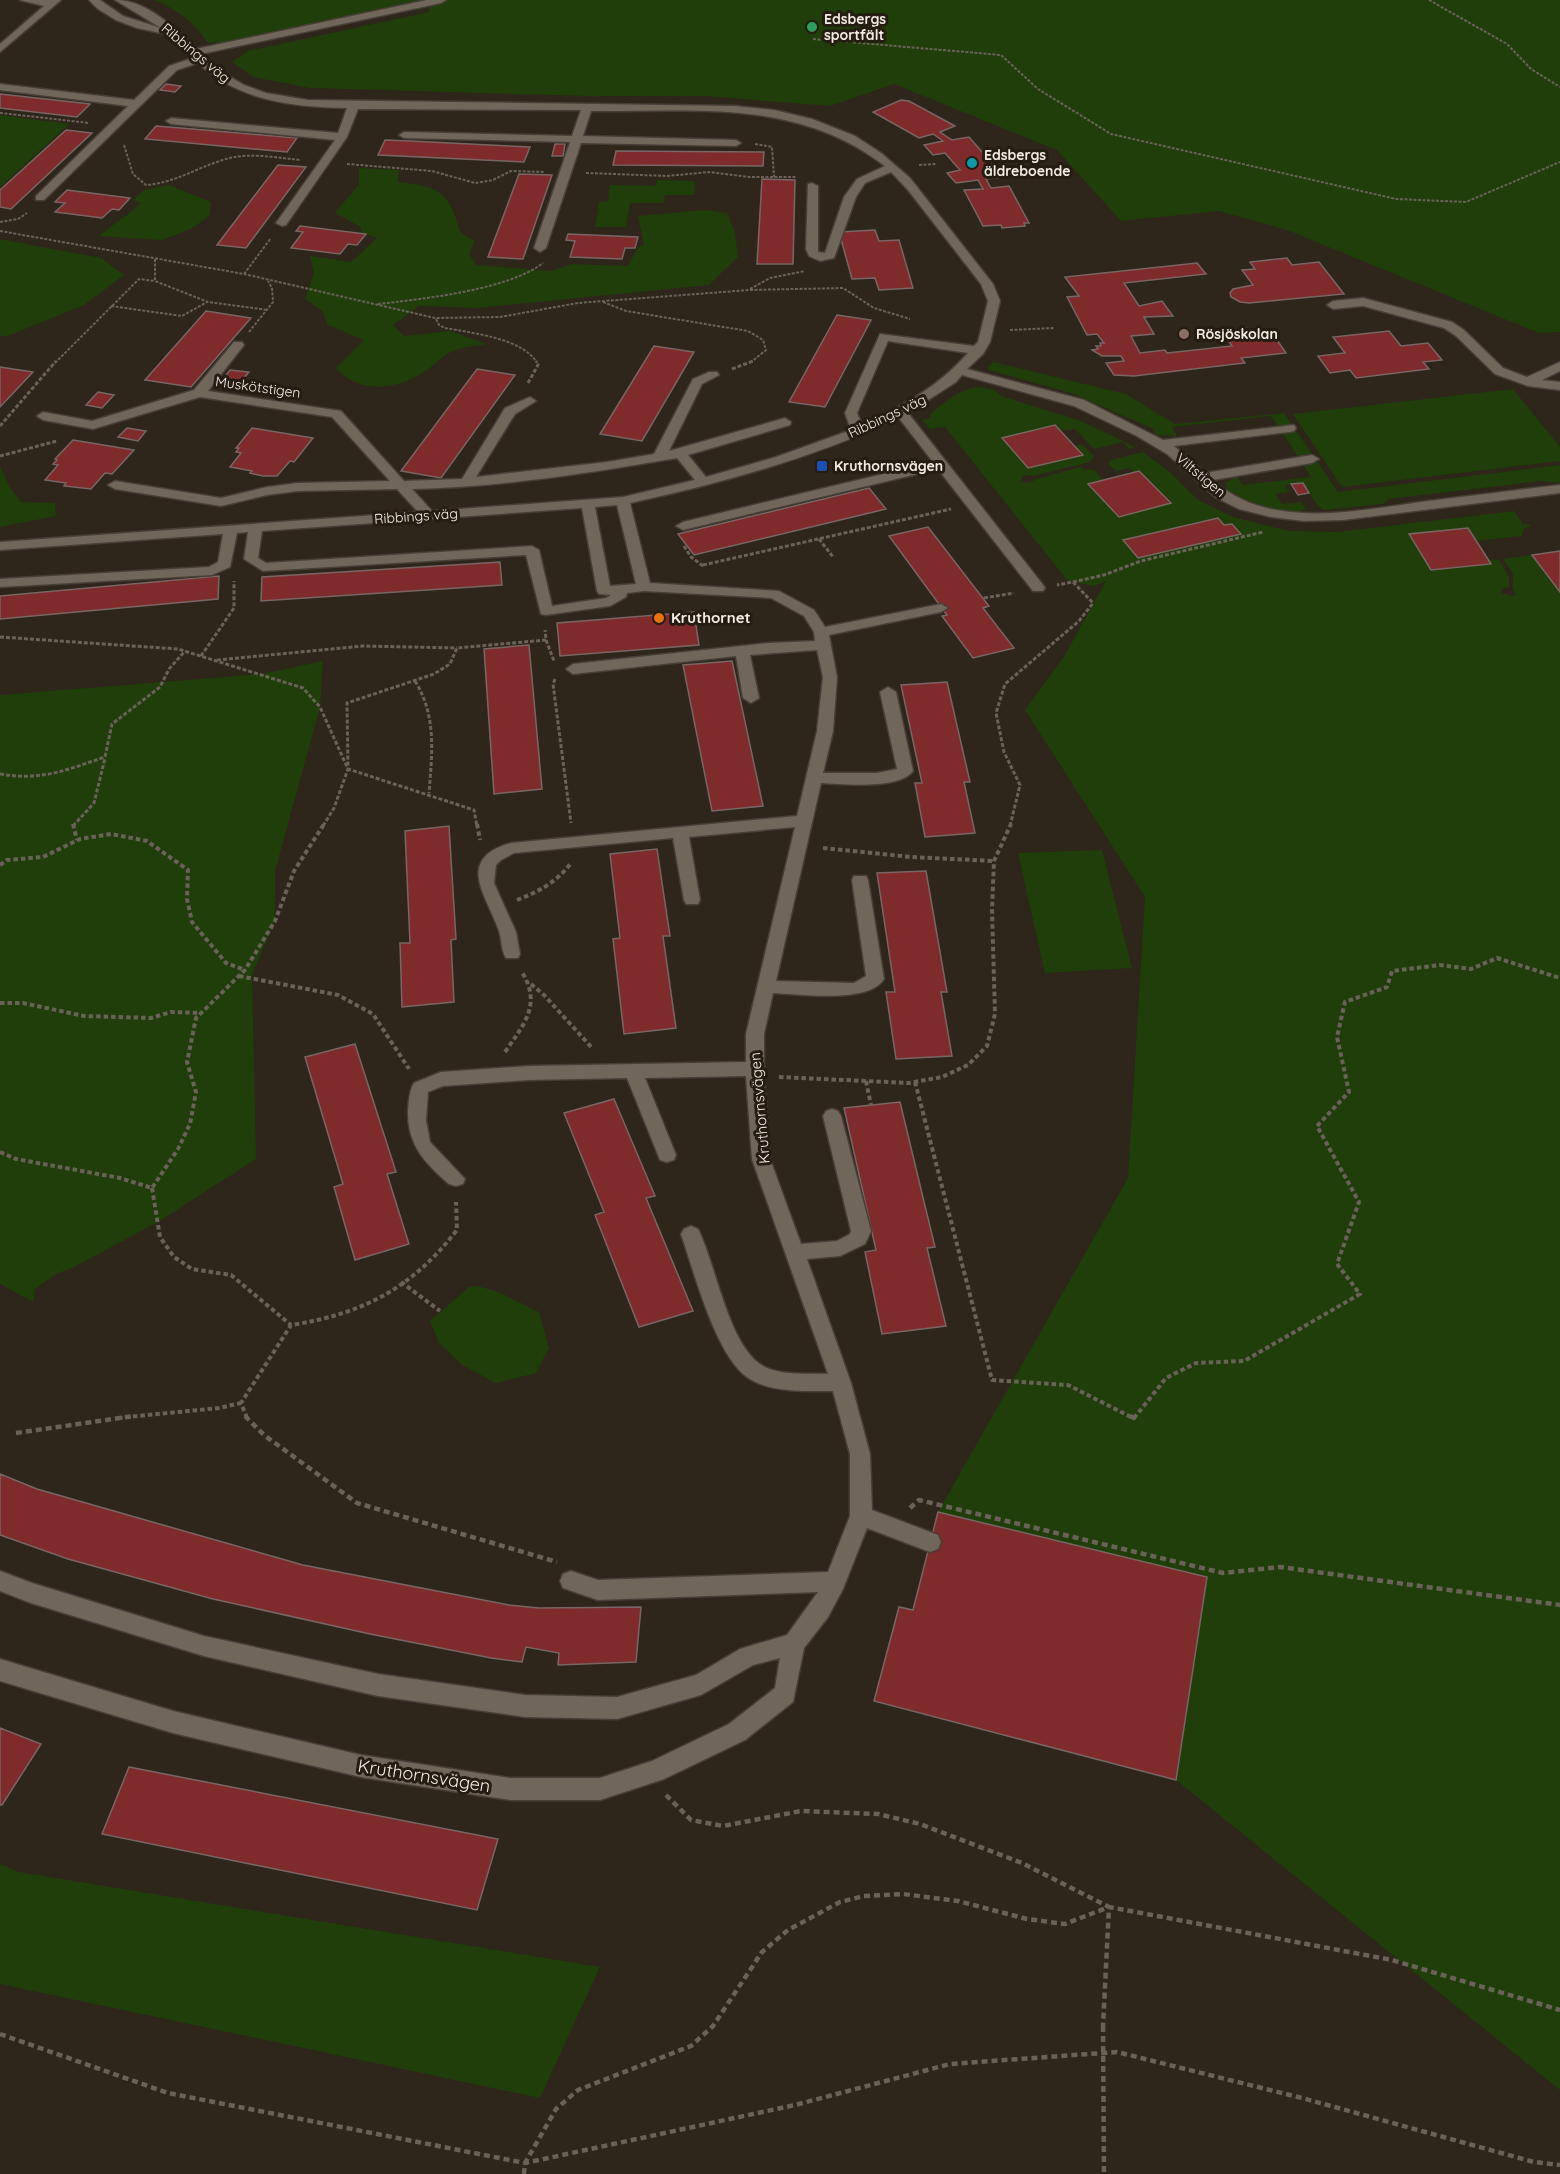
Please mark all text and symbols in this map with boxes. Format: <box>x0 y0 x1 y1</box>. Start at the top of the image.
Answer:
place label: Edsbergs sportfält <box>824 10 886 44</box>
street label: Ribbings väg <box>158 19 234 87</box>
marker: Edsbergs sportfält <box>805 20 819 34</box>
place label: Edsbergs äldreboende <box>984 146 1070 180</box>
marker: Edsbergs äldreboende <box>965 156 979 170</box>
place label: Rösjöskolan <box>1196 325 1278 343</box>
marker: Rösjöskolan <box>1177 327 1191 341</box>
street label: Muskötstigen <box>214 372 302 402</box>
street label: Ribbings väg <box>845 390 929 442</box>
street label: Viltstigen <box>1173 449 1229 501</box>
place label: Kruthornsvägen <box>834 457 943 475</box>
marker: Kruthornsvägen <box>815 459 829 473</box>
street label: Ribbings väg <box>373 504 459 528</box>
place label: Kruthornet <box>671 608 751 627</box>
marker: Kruthornet <box>652 611 666 625</box>
street label: Kruthornsvägen <box>745 1052 774 1164</box>
street label: Kruthornsvägen <box>356 1754 492 1797</box>

